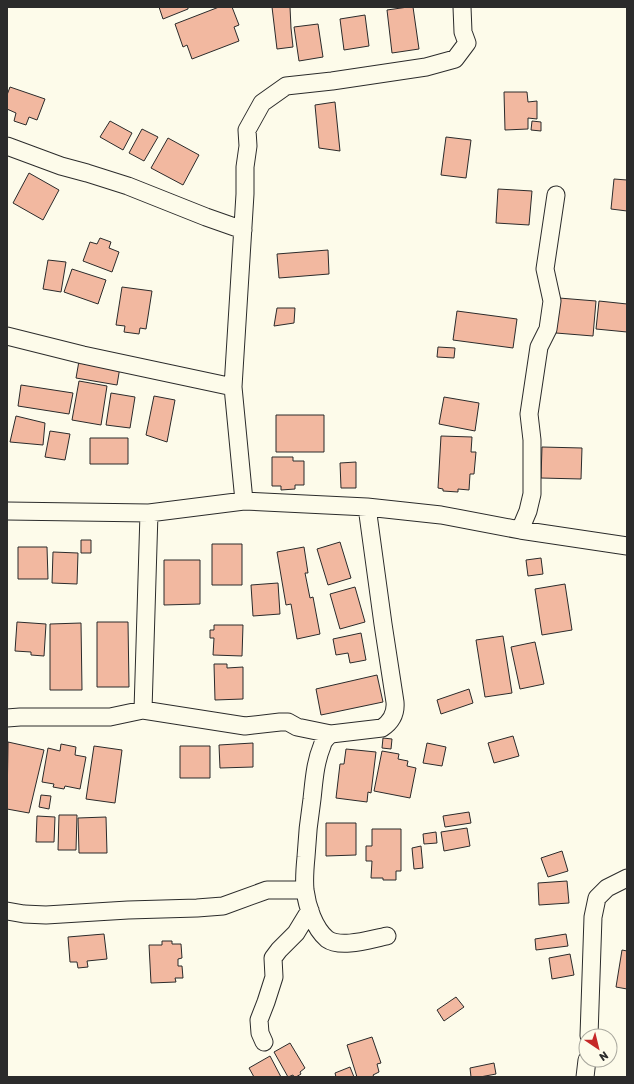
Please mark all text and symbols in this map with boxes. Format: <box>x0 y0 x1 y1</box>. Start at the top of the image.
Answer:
north arrow <box>578 1028 618 1068</box>
text: N <box>596 1048 610 1063</box>

